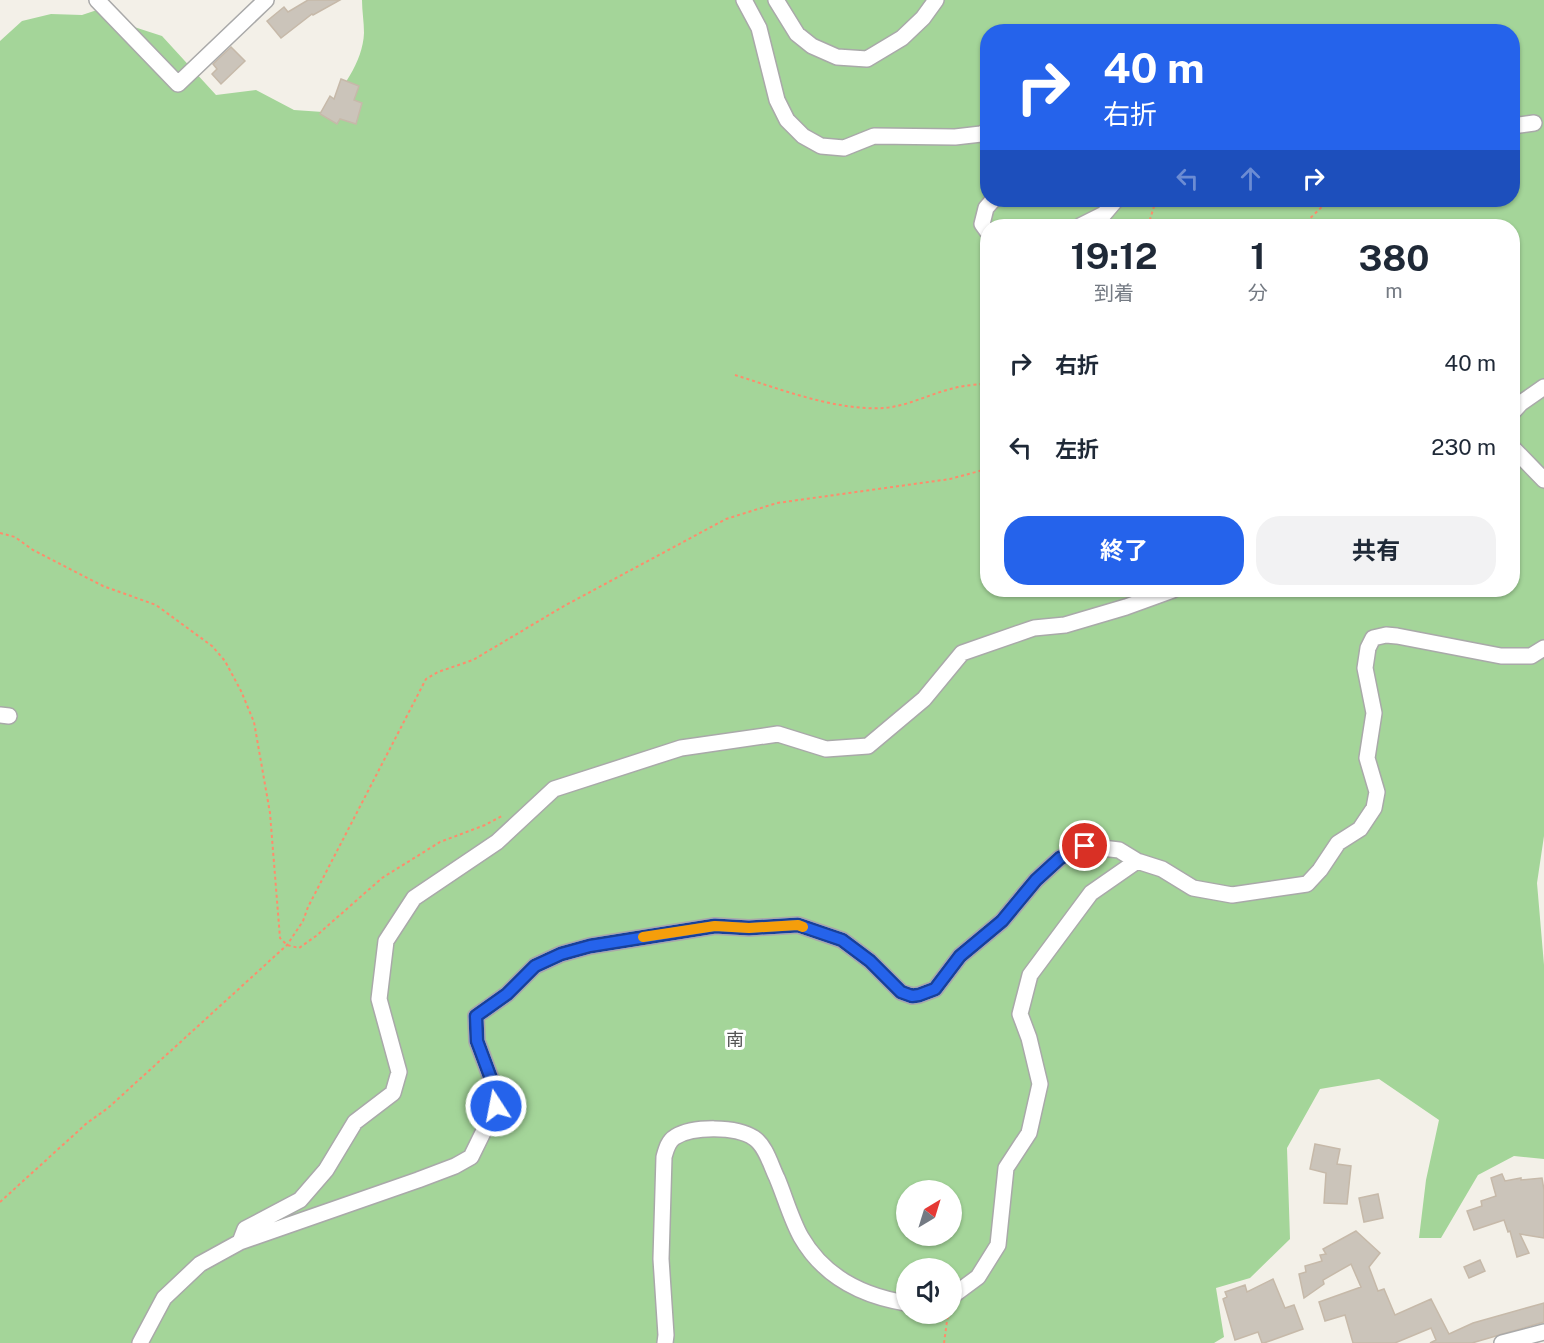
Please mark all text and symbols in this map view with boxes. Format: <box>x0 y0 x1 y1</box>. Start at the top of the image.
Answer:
text: 40 m <box>1103 43 1205 92</box>
icon: right <box>1004 48 1082 126</box>
text: 右折 <box>1103 98 1157 130</box>
icon: left <box>1171 162 1204 195</box>
icon: ahead <box>1234 162 1267 195</box>
icon: right <box>1297 162 1330 195</box>
text: 19:12 <box>1070 235 1158 277</box>
text: 1 <box>1250 235 1266 277</box>
text: 380 <box>1358 237 1430 279</box>
text: m <box>1385 279 1403 303</box>
text: 到着 <box>1094 281 1134 305</box>
text: 分 <box>1248 281 1268 305</box>
icon: right <box>1004 347 1037 380</box>
text: 40 m <box>1444 350 1496 376</box>
text: 右折 <box>1055 352 1099 378</box>
icon: left <box>1004 431 1037 464</box>
text: 230 m <box>1431 434 1496 460</box>
text: 左折 <box>1055 436 1099 462</box>
button: 終了 <box>1004 516 1244 585</box>
button: 共有 <box>1256 516 1496 585</box>
pin <box>1059 820 1110 871</box>
icon: arrive <box>1068 829 1101 862</box>
district label: 南 <box>726 1029 744 1050</box>
position arrow <box>464 1074 528 1138</box>
north arrow <box>896 1180 962 1246</box>
map controls <box>896 1180 962 1324</box>
button: sound <box>896 1258 962 1324</box>

